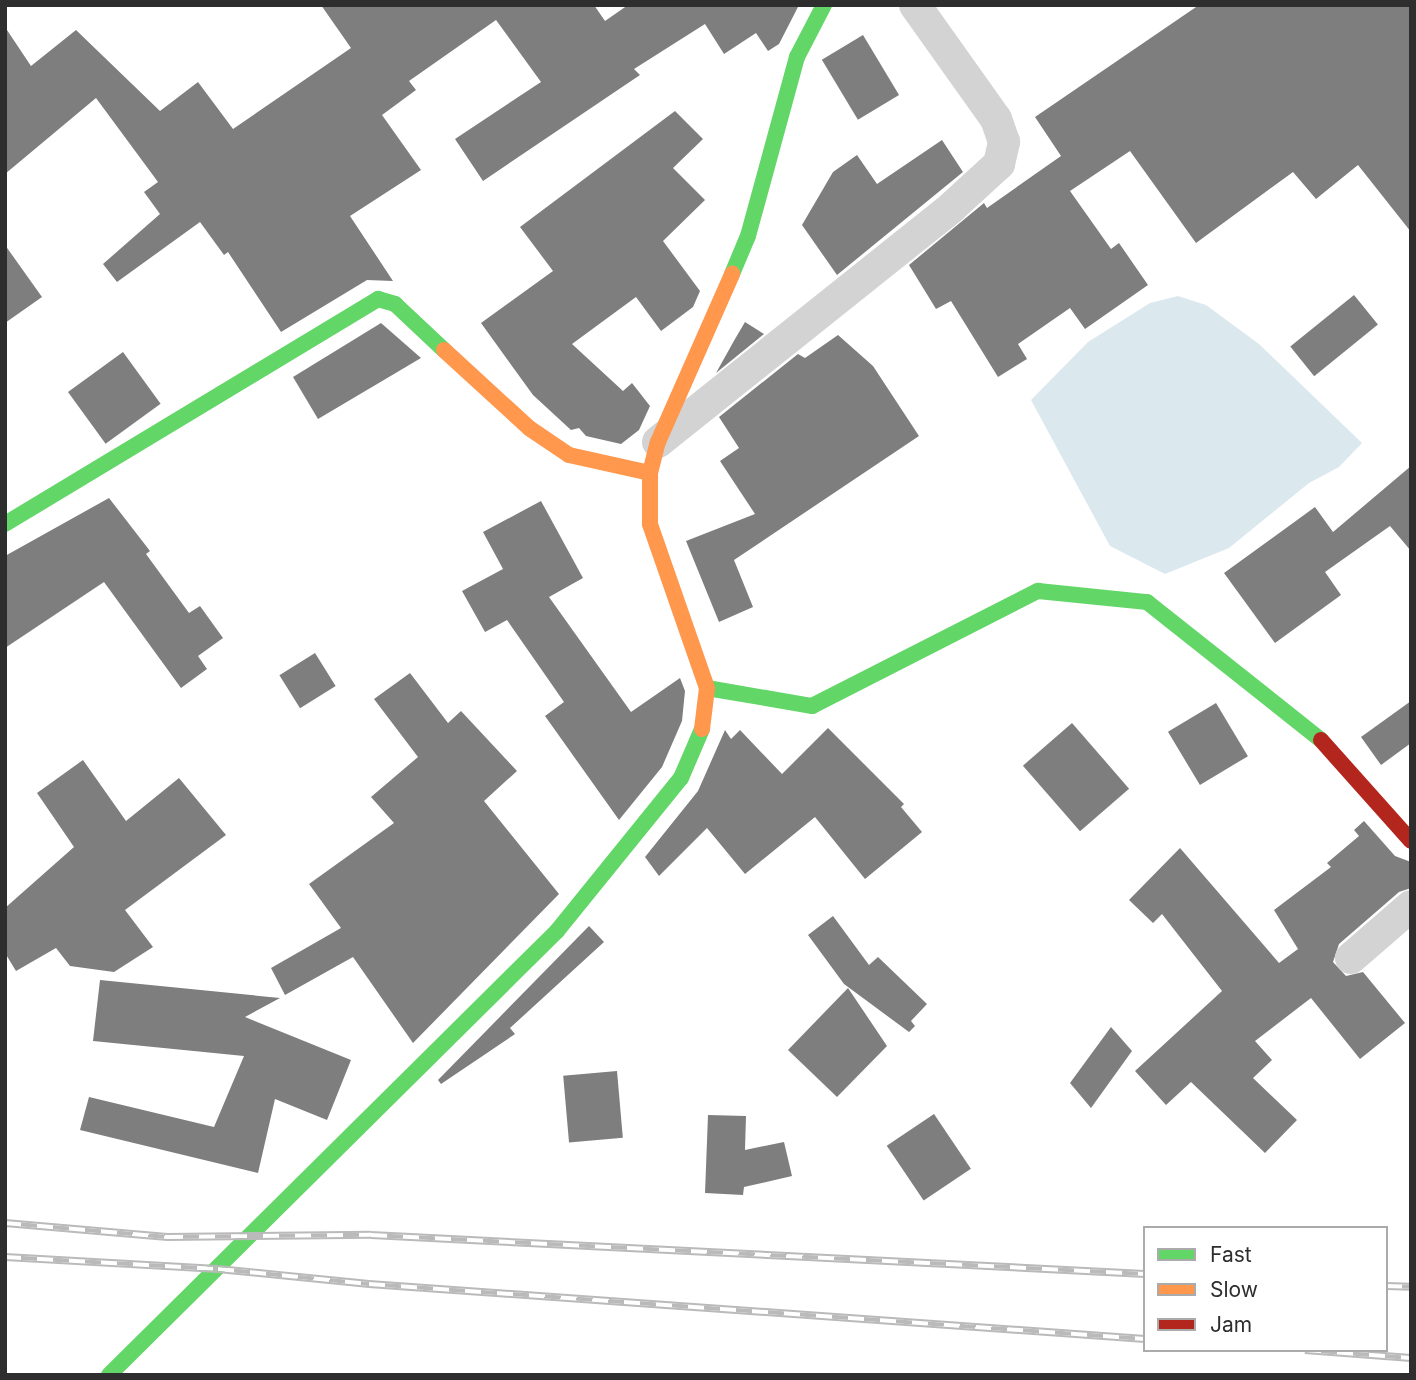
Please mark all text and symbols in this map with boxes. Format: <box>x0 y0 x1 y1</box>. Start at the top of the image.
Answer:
legend <box>1143 1226 1388 1352</box>
text: Fast <box>1210 1242 1252 1267</box>
text: Slow <box>1210 1277 1258 1302</box>
text: Jam <box>1210 1312 1252 1337</box>

